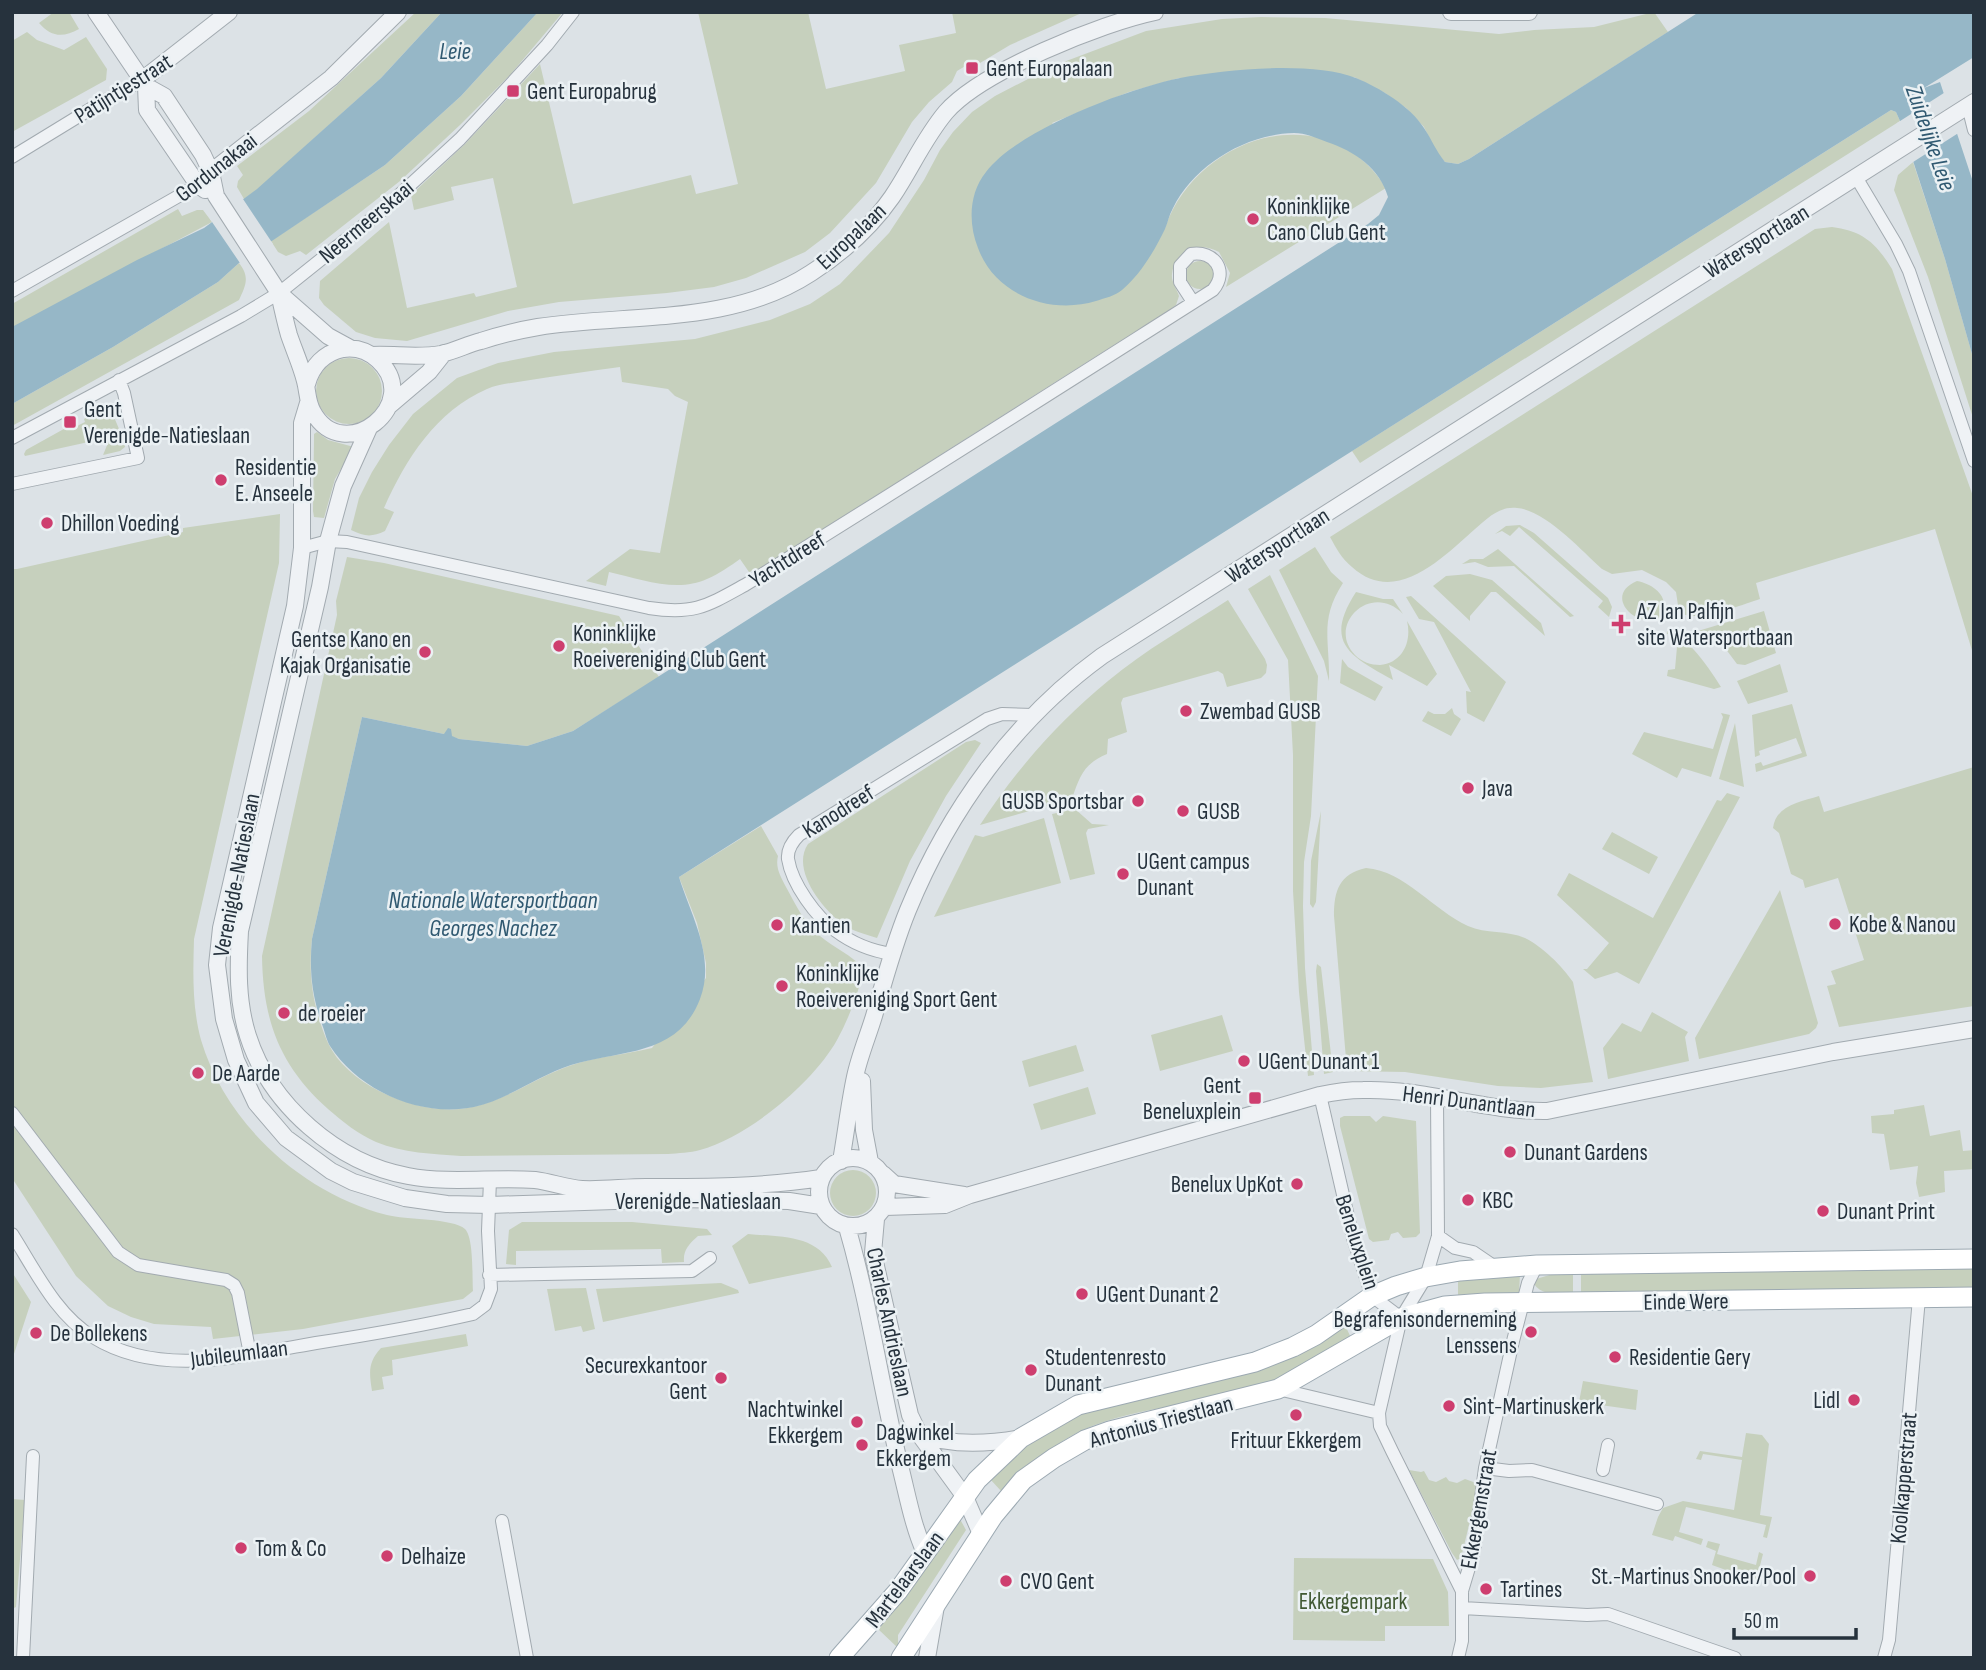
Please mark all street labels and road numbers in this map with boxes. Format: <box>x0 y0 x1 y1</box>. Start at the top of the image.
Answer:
street label: Patijntjestraat <box>69 48 178 130</box>
street label: Gordunakaai <box>170 127 263 208</box>
street label: Neermeerskaai <box>313 174 420 270</box>
street label: Europalaan <box>811 197 892 276</box>
street label: Watersportlaan <box>1699 199 1814 285</box>
street label: Watersportlaan <box>1220 502 1335 590</box>
street label: Yachtdreef <box>744 525 831 594</box>
street label: Kanodreef <box>797 779 880 845</box>
street label: Verenigde-Natieslaan <box>207 791 267 959</box>
street label: Henri Dunantlaan <box>1401 1080 1537 1124</box>
street label: Verenigde-Natieslaan <box>615 1188 781 1216</box>
street label: Beneluxplein <box>1329 1191 1386 1293</box>
street label: Charles Andrieslaan <box>860 1245 918 1399</box>
street label: Einde Were <box>1643 1287 1729 1317</box>
street label: Jubileumlaan <box>188 1334 289 1374</box>
street label: Antonius Triestlaan <box>1086 1389 1236 1455</box>
street label: Koolkapperstraat <box>1884 1411 1924 1545</box>
street label: Ekkergemstraat <box>1455 1447 1503 1571</box>
street label: Martelaarslaan <box>859 1526 950 1633</box>

